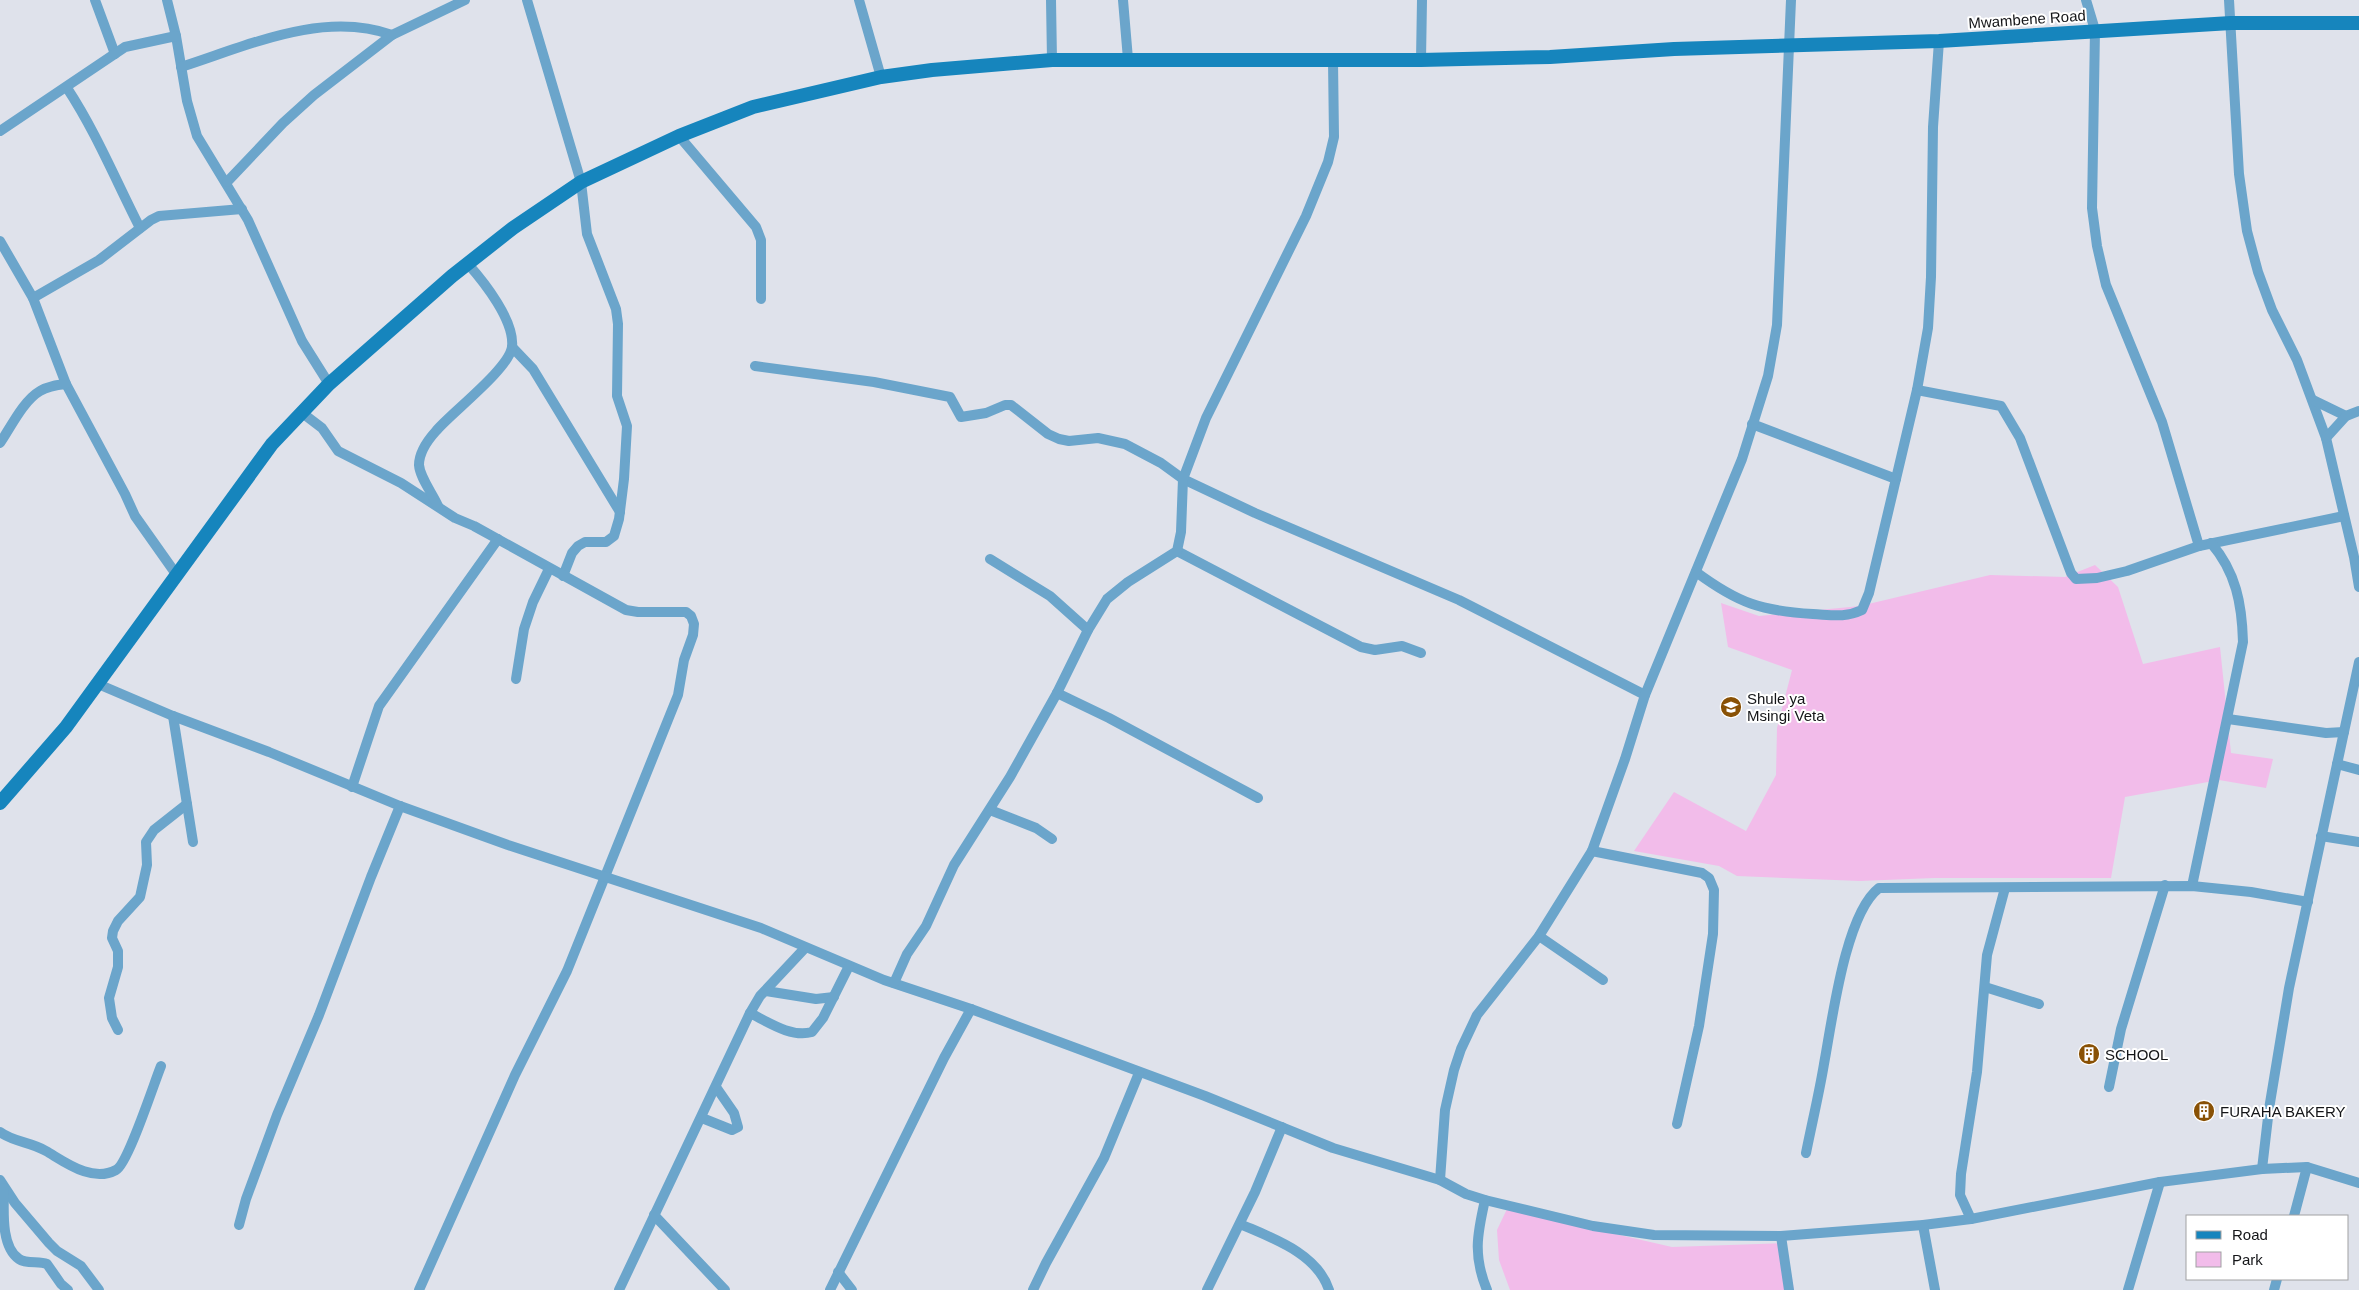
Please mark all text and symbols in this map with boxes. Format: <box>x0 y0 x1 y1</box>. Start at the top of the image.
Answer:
street label: Mwambene Road <box>1968 6 2086 32</box>
place label: Shule ya Msingi Veta <box>1747 690 1825 724</box>
school or university icon: Shule ya Msingi Veta <box>1719 695 1743 719</box>
building icon: SCHOOL <box>2077 1042 2101 1066</box>
place label: SCHOOL <box>2105 1046 2168 1063</box>
building icon: FURAHA BAKERY <box>2192 1099 2216 1123</box>
place label: FURAHA BAKERY <box>2220 1103 2346 1120</box>
legend <box>2186 1215 2349 1280</box>
text: Road <box>2232 1226 2268 1243</box>
text: Park <box>2232 1251 2263 1268</box>

